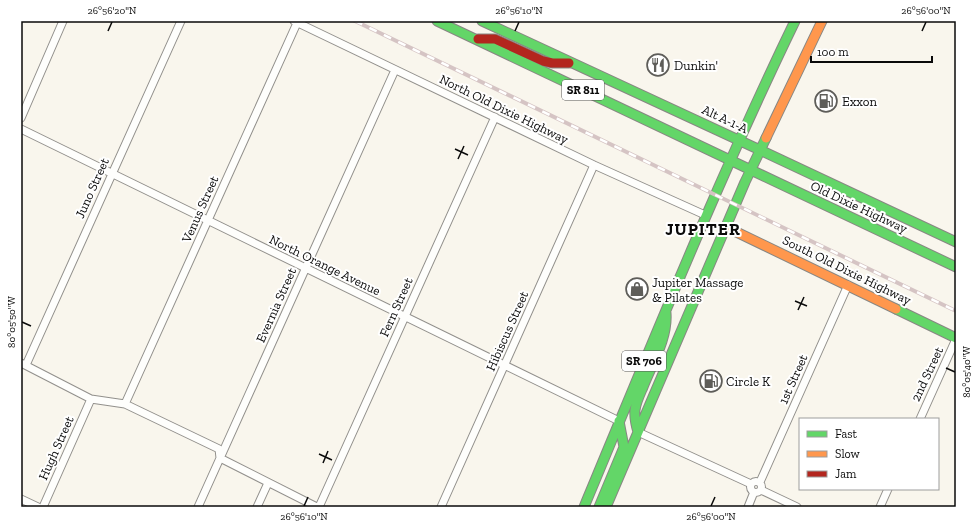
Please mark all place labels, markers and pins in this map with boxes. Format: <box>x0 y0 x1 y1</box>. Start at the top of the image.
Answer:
restaurant icon: Dunkin' <box>645 52 671 78</box>
place label: Dunkin' <box>674 58 718 73</box>
fuel station icon: Exxon <box>813 88 839 114</box>
place label: Exxon <box>842 94 877 109</box>
place label: Jupiter Massage & Pilates <box>652 275 743 305</box>
shop icon: Jupiter Massage & Pilates <box>624 276 650 302</box>
fuel station icon: Circle K <box>698 368 724 394</box>
place label: Circle K <box>726 374 771 389</box>

